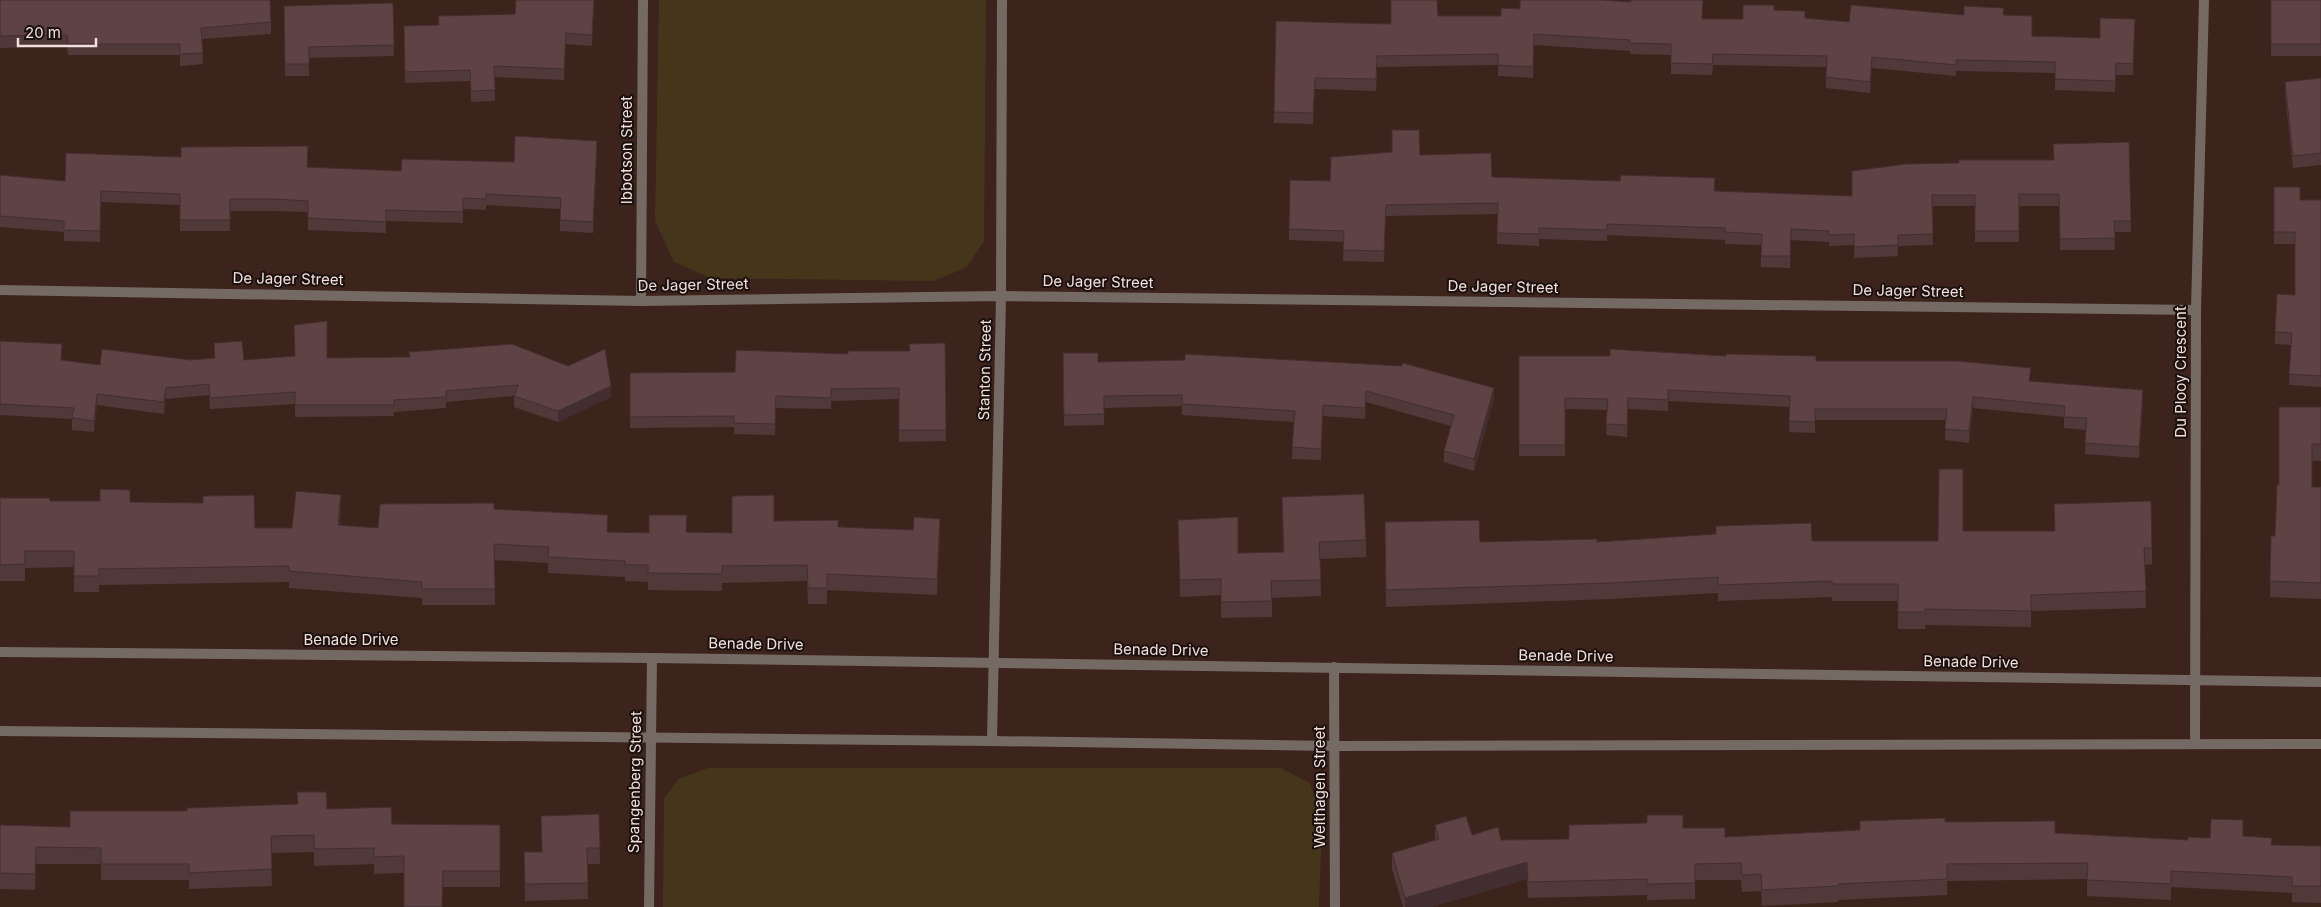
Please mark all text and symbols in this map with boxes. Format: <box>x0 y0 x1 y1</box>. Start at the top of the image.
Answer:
scale bar <box>18 15 95 47</box>
text: 20 m <box>25 23 61 42</box>
street label: Ibbotson Street <box>617 96 636 204</box>
street label: De Jager Street <box>232 268 344 289</box>
street label: De Jager Street <box>1042 271 1154 292</box>
street label: De Jager Street <box>637 274 749 295</box>
street label: De Jager Street <box>1447 276 1559 297</box>
street label: De Jager Street <box>1852 280 1964 301</box>
street label: Du Plooy Crescent <box>2171 306 2190 438</box>
street label: Stanton Street <box>974 319 995 421</box>
street label: Benade Drive <box>303 630 399 649</box>
street label: Benade Drive <box>708 633 804 654</box>
street label: Benade Drive <box>1113 639 1209 660</box>
street label: Benade Drive <box>1518 645 1614 666</box>
street label: Benade Drive <box>1923 651 2019 672</box>
street label: Spangenberg Street <box>624 711 645 853</box>
street label: Welthagen Street <box>1310 726 1329 848</box>

